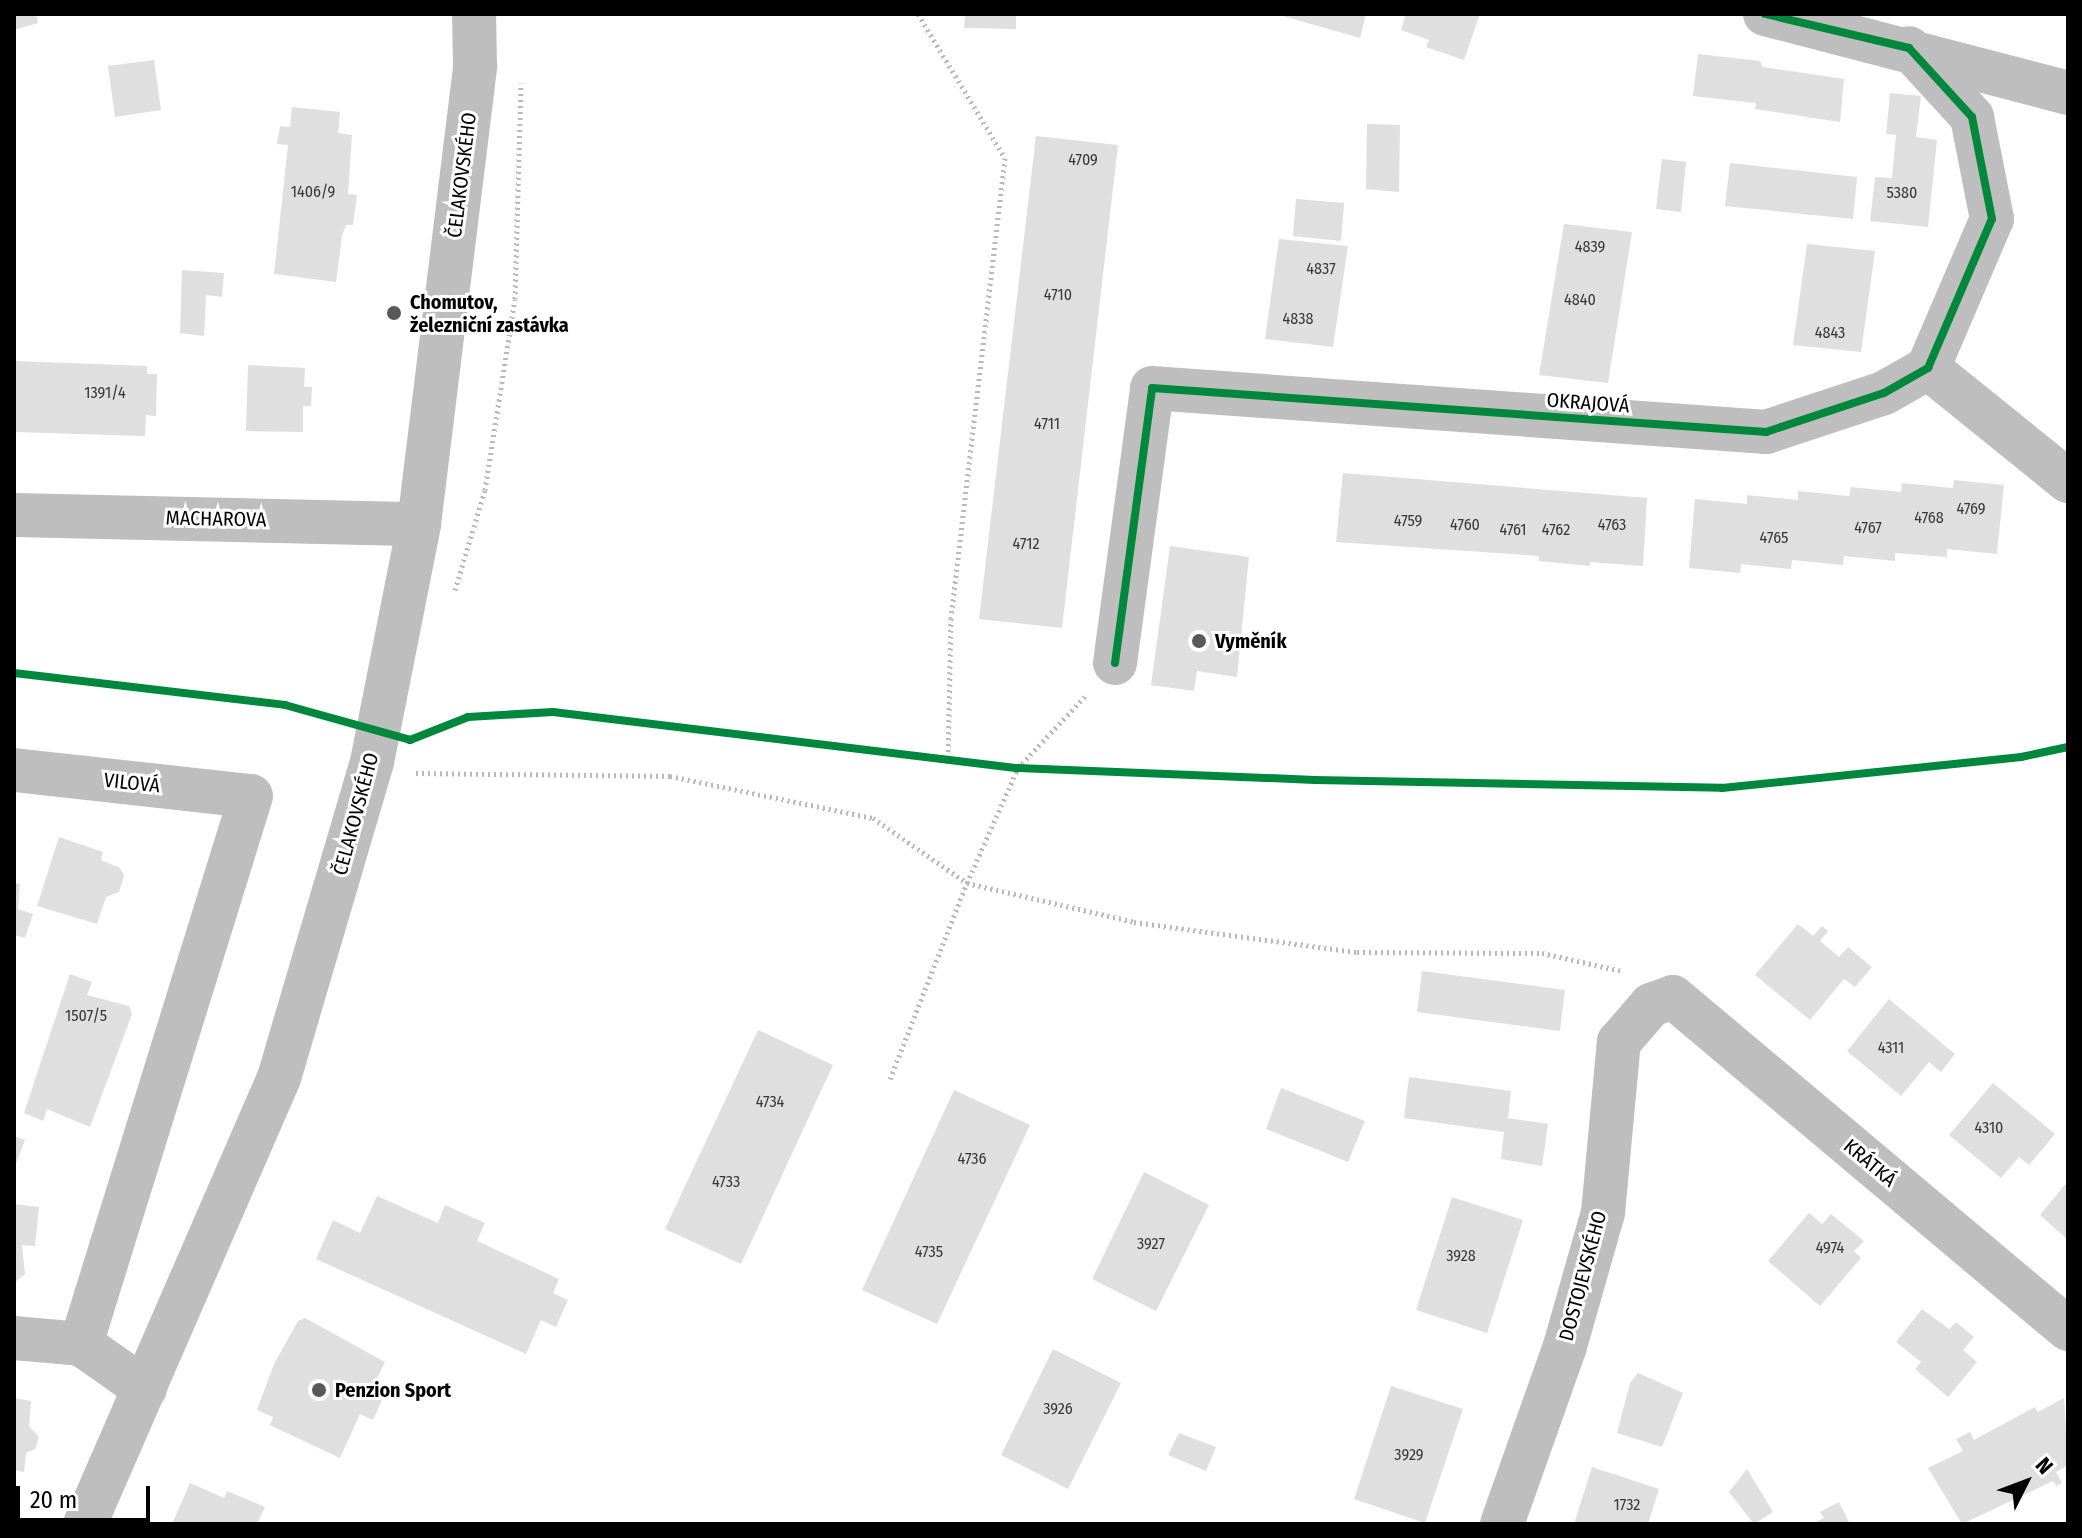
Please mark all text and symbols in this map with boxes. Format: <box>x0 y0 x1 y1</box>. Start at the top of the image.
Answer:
street label: ČELAKOVSKÉHO <box>442 111 482 239</box>
house number: 4709 <box>1068 150 1098 170</box>
house number: 1406/9 <box>291 182 335 202</box>
house number: 5380 <box>1887 183 1917 203</box>
house number: 4839 <box>1575 237 1605 257</box>
house number: 4837 <box>1306 259 1336 279</box>
house number: 4710 <box>1044 285 1072 305</box>
place label: Chomutov, železniční zastávka <box>410 290 569 337</box>
house number: 4840 <box>1564 290 1596 310</box>
marker: Chomutov, železniční zastávka <box>385 304 403 322</box>
house number: 4838 <box>1283 309 1313 329</box>
house number: 4843 <box>1815 323 1845 343</box>
house number: 1391/4 <box>84 383 126 403</box>
street label: OKRAJOVÁ <box>1546 388 1630 418</box>
house number: 4711 <box>1034 414 1060 434</box>
house number: 4769 <box>1956 499 1986 519</box>
street label: MACHAROVA <box>165 506 267 532</box>
house number: 4768 <box>1914 508 1944 528</box>
house number: 4759 <box>1394 511 1422 531</box>
house number: 4760 <box>1450 515 1480 535</box>
house number: 4763 <box>1598 515 1626 535</box>
house number: 4767 <box>1854 518 1882 538</box>
house number: 4761 <box>1499 520 1527 540</box>
house number: 4762 <box>1542 520 1570 540</box>
house number: 4765 <box>1760 528 1788 548</box>
house number: 4712 <box>1012 534 1040 554</box>
place label: Vyměník <box>1215 629 1287 653</box>
marker: Vyměník <box>1190 632 1208 650</box>
street label: ČELAKOVSKÉHO <box>328 750 384 878</box>
street label: VILOVÁ <box>103 768 161 798</box>
house number: 1507/5 <box>65 1006 107 1026</box>
house number: 4311 <box>1878 1038 1904 1058</box>
house number: 4734 <box>756 1092 784 1112</box>
house number: 4310 <box>1975 1118 2003 1138</box>
street label: KRÁTKÁ <box>1839 1134 1901 1192</box>
house number: 4736 <box>958 1149 986 1169</box>
house number: 4733 <box>712 1172 740 1192</box>
street label: DOSTOJEVSKÉHO <box>1554 1208 1612 1344</box>
house number: 3927 <box>1137 1234 1165 1254</box>
house number: 4974 <box>1816 1238 1844 1258</box>
house number: 4735 <box>915 1242 943 1262</box>
house number: 3928 <box>1446 1246 1476 1266</box>
place label: Penzion Sport <box>335 1378 451 1402</box>
marker: Penzion Sport <box>310 1381 328 1399</box>
house number: 3926 <box>1043 1399 1073 1419</box>
north arrow <box>1986 1442 2066 1522</box>
house number: 3929 <box>1394 1445 1424 1465</box>
text: N <box>2030 1452 2059 1480</box>
scale bar <box>20 1470 154 1520</box>
text: 20 m <box>30 1486 77 1514</box>
house number: 1732 <box>1614 1495 1640 1515</box>

